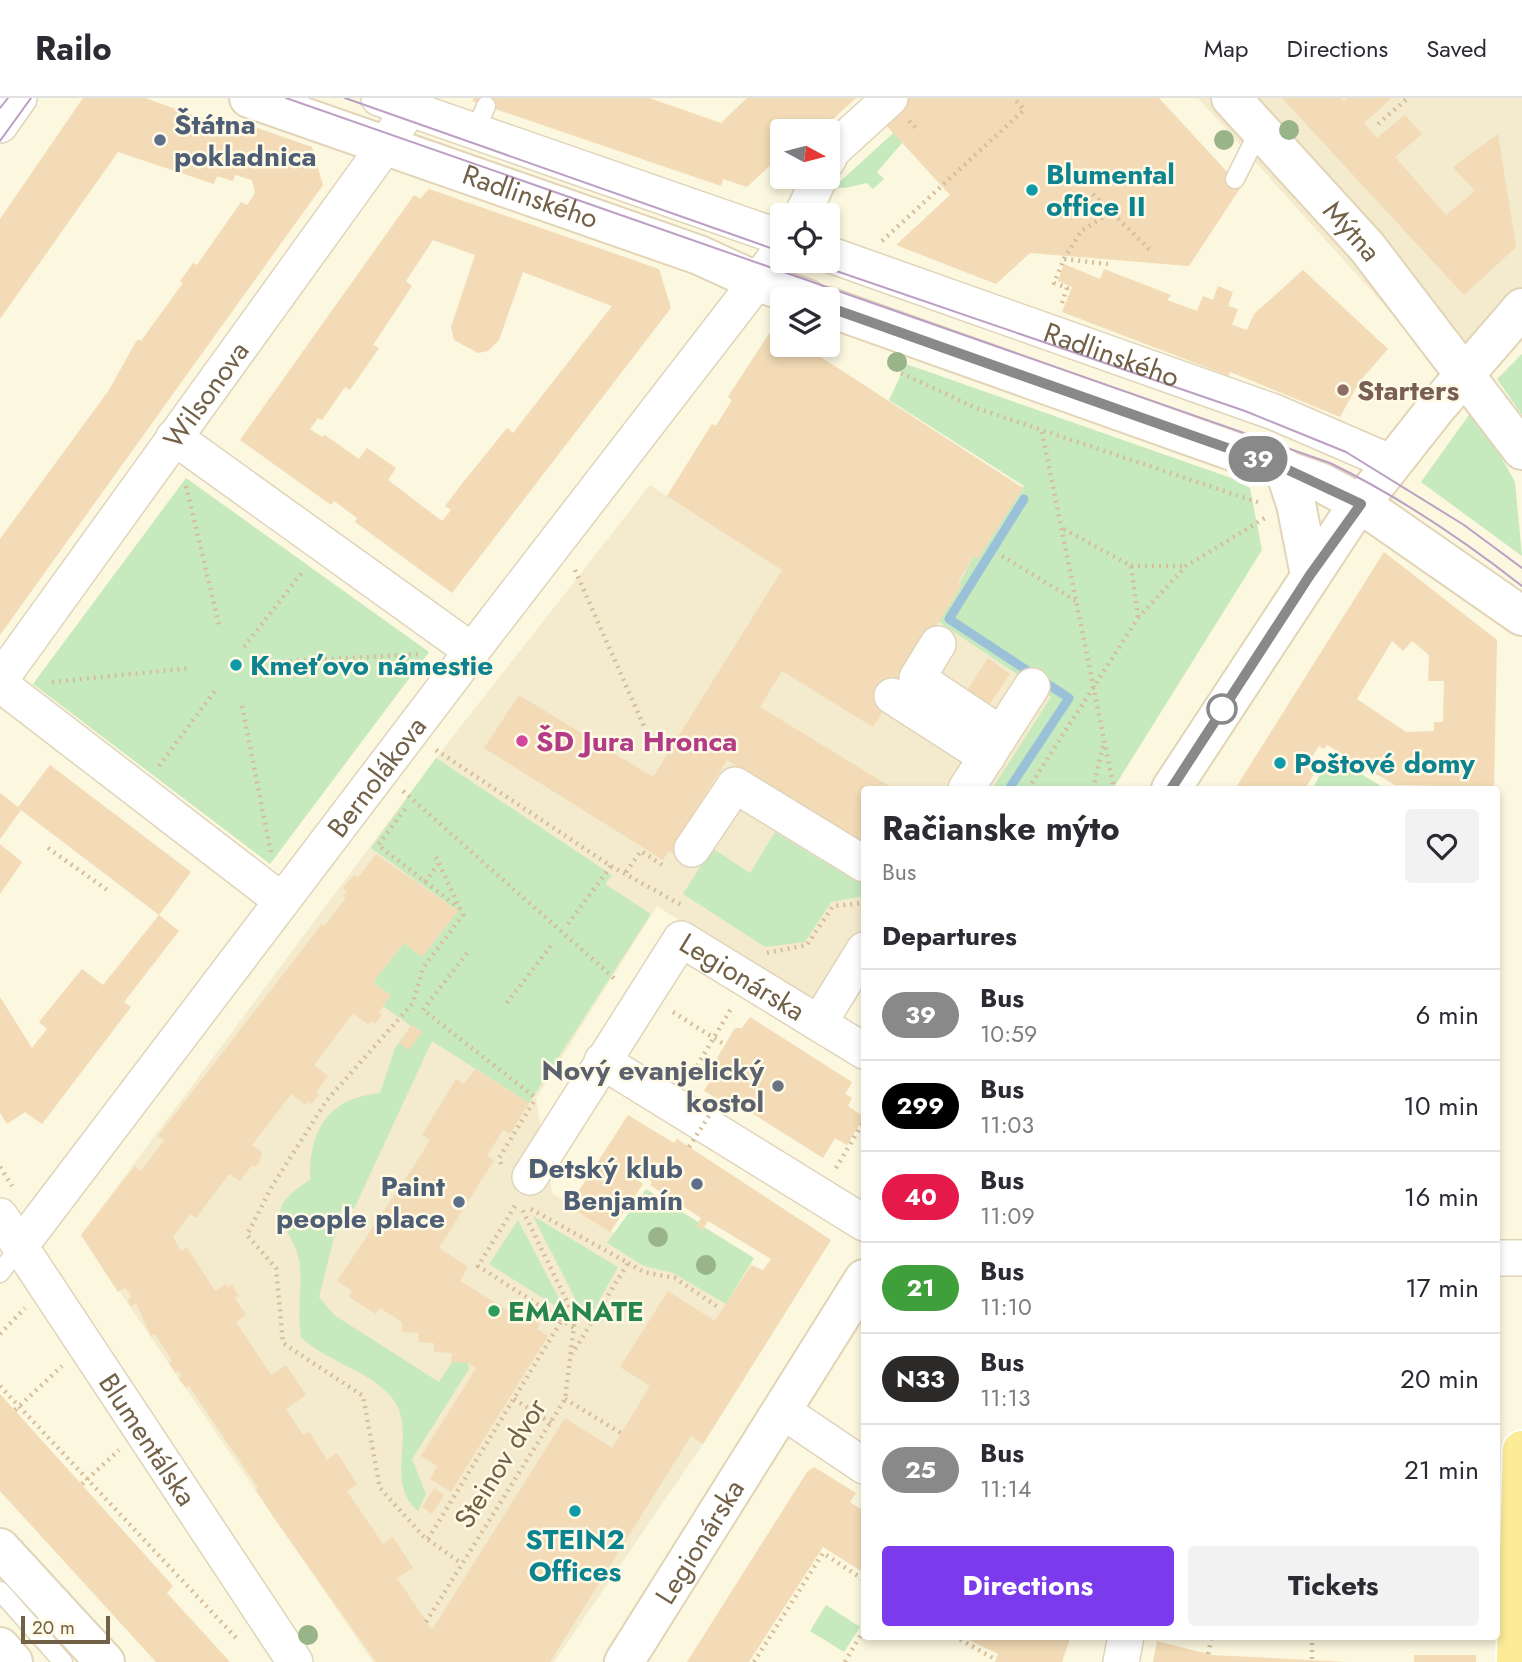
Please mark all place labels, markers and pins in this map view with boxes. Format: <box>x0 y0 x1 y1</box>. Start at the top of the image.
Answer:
place label: Štátna pokladnica <box>174 104 317 177</box>
marker: Štátna pokladnica <box>152 132 168 148</box>
place label: Blumental office II <box>1046 154 1175 227</box>
marker: Blumental office II <box>1024 182 1040 198</box>
place label: Starters <box>1357 370 1459 411</box>
marker: Starters <box>1335 382 1351 398</box>
place label: Kmeťovo námestie <box>250 645 493 686</box>
marker: Kmeťovo námestie <box>228 657 244 673</box>
unlabelled marker <box>1207 694 1237 724</box>
place label: ŠD Jura Hronca <box>536 721 737 762</box>
marker: ŠD Jura Hronca <box>514 733 530 749</box>
place label: Poštové domy <box>1294 743 1475 784</box>
marker: Poštové domy <box>1272 755 1288 771</box>
place label: Nový evanjelický kostol <box>542 1050 764 1123</box>
marker: Nový evanjelický kostol <box>770 1078 786 1094</box>
place label: Detský klub Benjamín <box>528 1148 683 1221</box>
place label: Paint people place <box>276 1166 445 1239</box>
marker: Detský klub Benjamín <box>689 1176 705 1192</box>
marker: Paint people place <box>451 1194 467 1210</box>
place label: EMANATE <box>508 1291 644 1332</box>
marker: EMANATE <box>486 1303 502 1319</box>
marker: STEIN2 Offices <box>567 1503 583 1519</box>
place label: STEIN2 Offices <box>525 1519 625 1592</box>

